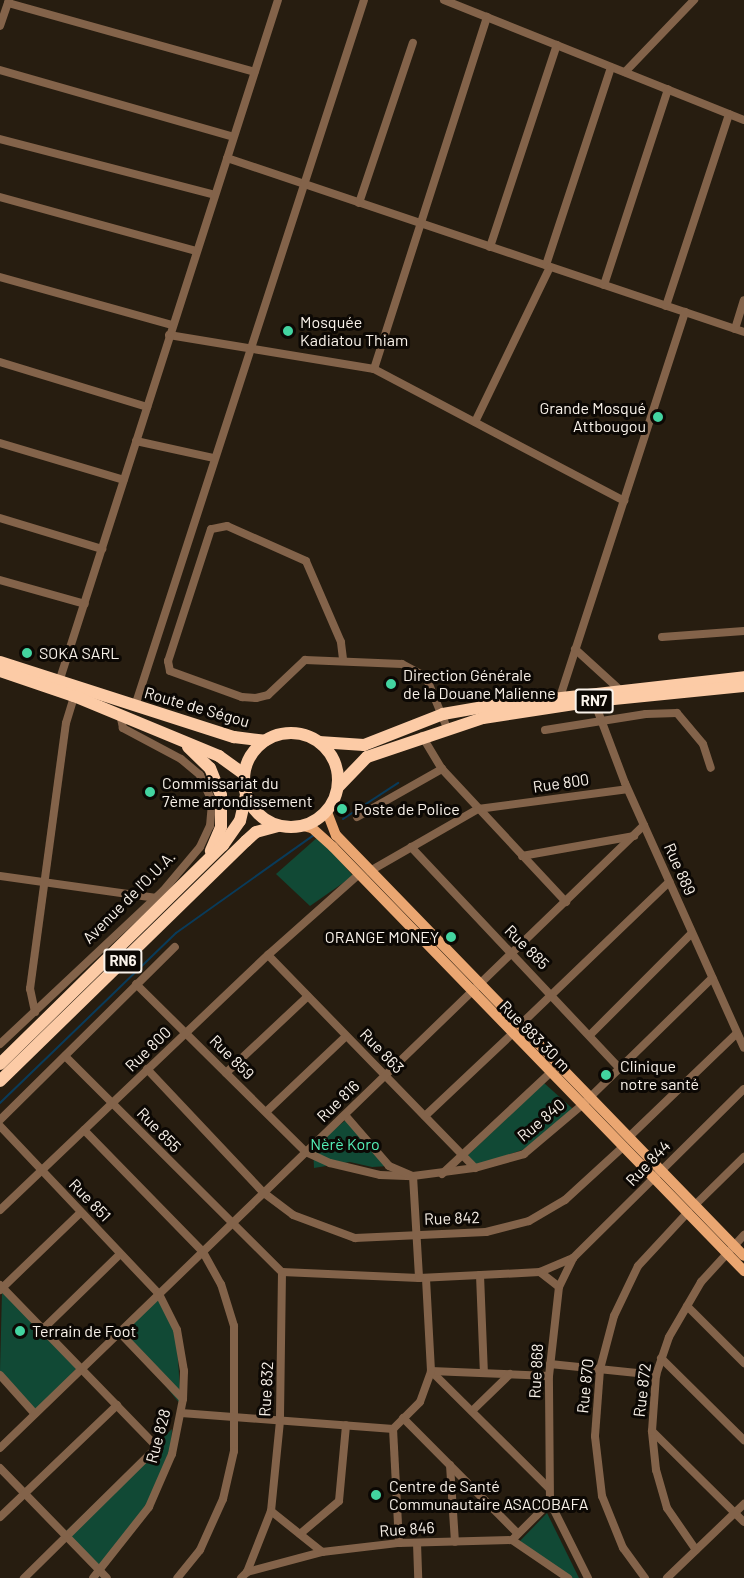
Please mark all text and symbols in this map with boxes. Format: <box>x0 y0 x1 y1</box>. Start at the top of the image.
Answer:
place label: Mosquée Kadiatou Thiam <box>300 312 408 350</box>
marker: Mosquée Kadiatou Thiam <box>281 324 295 338</box>
place label: Grande Mosqué Attbougou <box>539 398 646 436</box>
marker: Grande Mosqué Attbougou <box>651 410 665 424</box>
place label: SOKA SARL <box>39 643 119 663</box>
marker: SOKA SARL <box>20 646 34 660</box>
place label: Direction Générale de la Douane Malienne <box>403 665 556 703</box>
marker: Direction Générale de la Douane Malienne <box>384 677 398 691</box>
street label: Route de Ségou <box>142 683 252 731</box>
road number: RN7 <box>574 689 614 713</box>
street label: Rue 800 <box>532 770 590 796</box>
place label: Commissariat du 7ème arrondissement <box>162 773 313 811</box>
marker: Commissariat du 7ème arrondissement <box>143 785 157 799</box>
place label: Poste de Police <box>354 799 460 819</box>
marker: Poste de Police <box>335 802 349 816</box>
street label: Rue 889 <box>660 840 700 898</box>
street label: Avenue de l'O.U.A. <box>79 847 179 947</box>
street label: Rue 885 <box>501 921 553 973</box>
place label: ORANGE MONEY <box>325 927 439 947</box>
marker: ORANGE MONEY <box>444 930 458 944</box>
road number: RN6 <box>102 949 144 973</box>
street label: Rue 883 30 m <box>496 997 574 1075</box>
street label: Rue 800 <box>121 1022 175 1076</box>
street label: Rue 863 <box>356 1025 408 1077</box>
street label: Rue 859 <box>206 1031 258 1083</box>
place label: Clinique notre santé <box>620 1056 699 1094</box>
marker: Clinique notre santé <box>597 1066 615 1084</box>
street label: Rue 816 <box>313 1076 363 1126</box>
street label: Rue 840 <box>513 1095 569 1145</box>
street label: Rue 855 <box>133 1104 185 1156</box>
park label: Nèrè Koro <box>310 1134 380 1154</box>
street label: Rue 844 <box>622 1136 674 1190</box>
street label: Rue 851 <box>65 1175 115 1225</box>
street label: Rue 842 <box>424 1207 480 1229</box>
place label: Terrain de Foot <box>32 1321 136 1341</box>
marker: Terrain de Foot <box>13 1324 27 1338</box>
street label: Rue 868 <box>525 1343 547 1399</box>
street label: Rue 870 <box>573 1358 597 1414</box>
street label: Rue 832 <box>255 1361 277 1417</box>
street label: Rue 872 <box>629 1362 655 1418</box>
street label: Rue 828 <box>142 1407 174 1465</box>
place label: Centre de Santé Communautaire ASACOBAFA <box>389 1476 588 1514</box>
marker: Centre de Santé Communautaire ASACOBAFA <box>367 1486 385 1504</box>
street label: Rue 846 <box>379 1517 435 1541</box>

